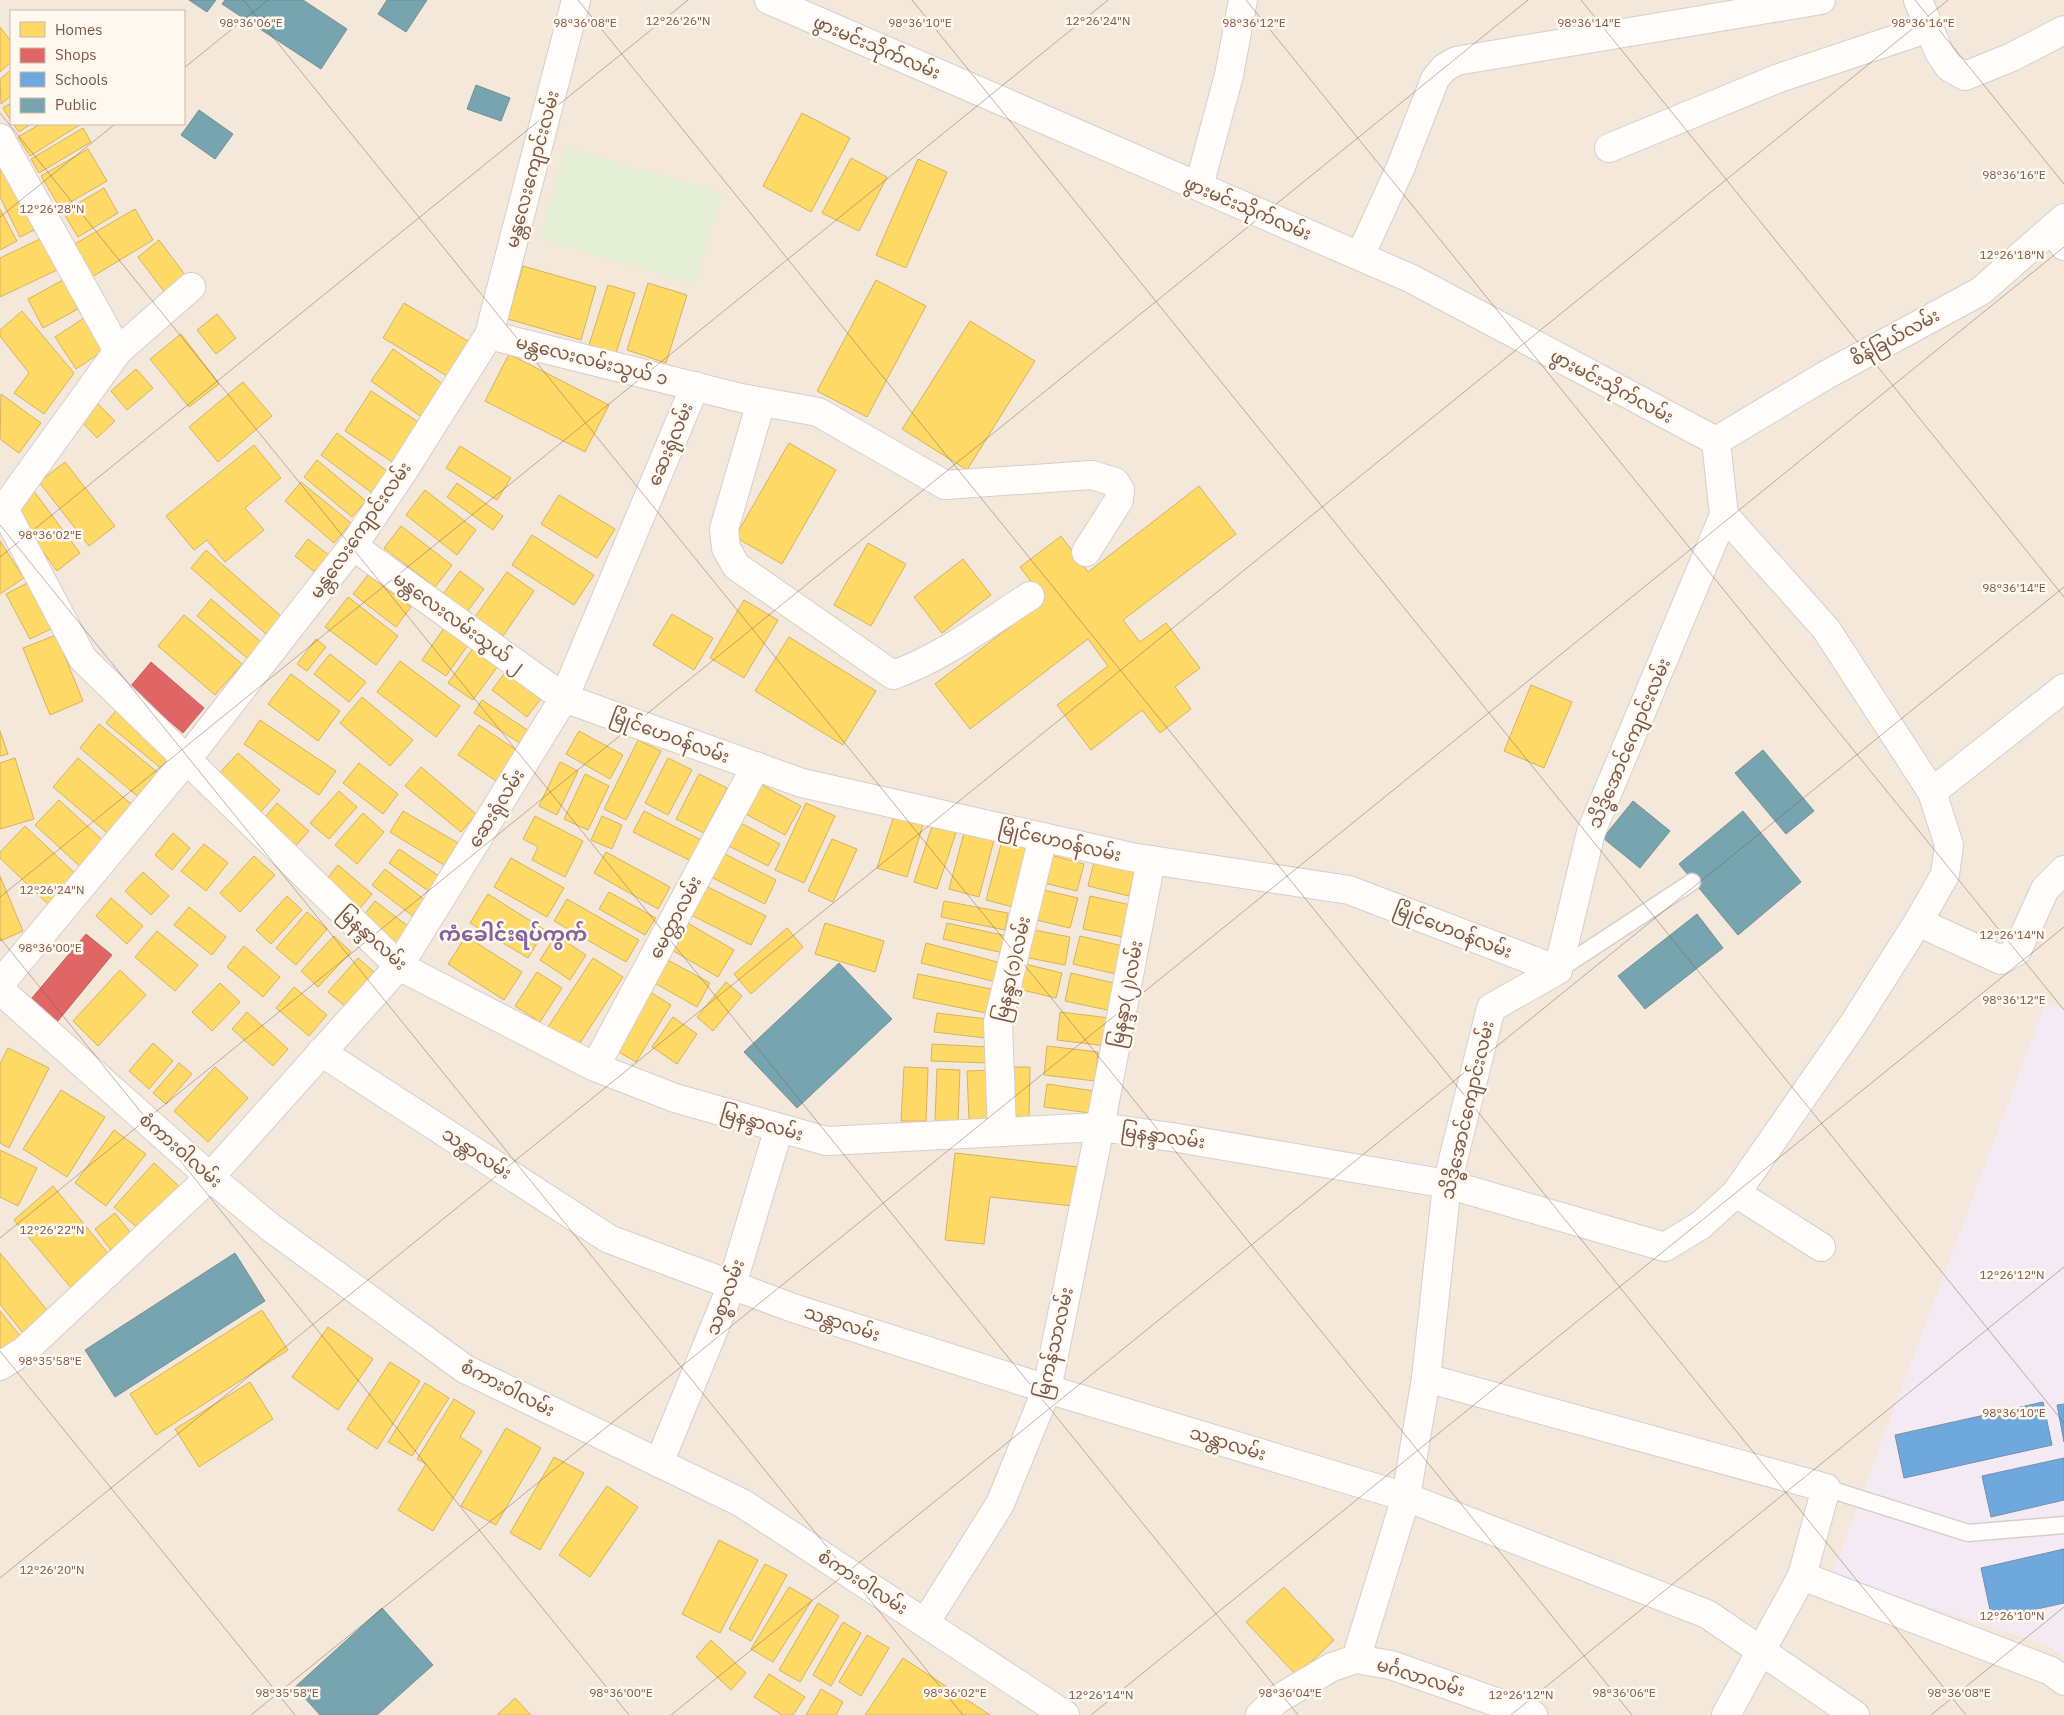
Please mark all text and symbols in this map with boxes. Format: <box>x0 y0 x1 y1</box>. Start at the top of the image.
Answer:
street label: ဖွားမင်းသိုက်လမ်း <box>808 8 945 88</box>
legend <box>10 10 185 125</box>
text: 12°26'26"N <box>645 13 711 28</box>
text: 12°26'24"N <box>1065 13 1131 28</box>
text: 98°36'06"E <box>219 15 283 30</box>
text: 98°36'08"E <box>553 15 617 30</box>
text: 98°36'10"E <box>888 15 952 30</box>
text: 98°36'12"E <box>1222 15 1286 30</box>
text: 98°36'14"E <box>1557 15 1621 30</box>
text: 98°36'16"E <box>1891 15 1955 30</box>
text: Homes <box>55 20 103 39</box>
text: Shops <box>55 45 97 64</box>
text: Schools <box>55 70 108 89</box>
street label: မန္တလေးကျောင်းလမ်း <box>499 88 568 251</box>
text: Public <box>55 95 97 114</box>
text: 98°36'16"E <box>1982 167 2046 182</box>
street label: ဖွားမင်းသိုက်လမ်း <box>1179 169 1316 249</box>
text: 12°26'28"N <box>19 201 85 216</box>
text: 12°26'18"N <box>1979 247 2045 262</box>
street label: စိန်ခြယ်လမ်း <box>1846 302 1945 374</box>
street label: မန္တလေးလမ်းသွယ် ၁ <box>513 329 671 394</box>
street label: ဖွားမင်းသိုက်လမ်း <box>1545 342 1678 432</box>
street label: ဆေးရုံလမ်း <box>641 398 702 491</box>
street label: မန္တလေးကျောင်းလမ်း <box>303 457 419 605</box>
text: 98°36'02"E <box>18 527 82 542</box>
street label: မန္တလေးလမ်းသွယ် ၂ <box>386 566 530 681</box>
text: 98°36'14"E <box>1982 580 2046 595</box>
street label: သိဒ္ဓိအောင်ကျောင်းလမ်း <box>1581 654 1679 833</box>
street label: မြိုင်ဟေဝန်လမ်း <box>606 702 733 772</box>
street label: ဆေးရုံလမ်း <box>462 764 533 854</box>
street label: မြိုင်ဟေဝန်လမ်း <box>996 814 1124 870</box>
street label: မေတ္တာလမ်း <box>643 871 710 964</box>
text: 12°26'24"N <box>19 882 85 897</box>
street label: မြိုင်ဟေဝန်လမ်း <box>1389 895 1516 967</box>
street label: မြနန္ဒာလမ်း <box>331 900 413 978</box>
street label: မြနန္ဒာ(၁)လမ်း <box>988 914 1040 1025</box>
district label: ကံခေါင်းရပ်ကွက် <box>439 920 587 950</box>
text: 12°26'14"N <box>1979 927 2045 942</box>
street label: မြနန္ဒာ(၂)လမ်း <box>1103 938 1152 1051</box>
text: 98°36'00"E <box>18 940 82 955</box>
text: 98°36'12"E <box>1982 992 2046 1007</box>
street label: သိဒ္ဓိအောင်ကျောင်းလမ်း <box>1433 1018 1503 1203</box>
street label: မြနန္ဒာလမ်း <box>717 1099 806 1150</box>
street label: စံကားဝါလမ်း <box>135 1107 228 1192</box>
street label: မြနန္ဒာလမ်း <box>1119 1118 1207 1158</box>
street label: သန္တာလမ်း <box>436 1121 517 1187</box>
text: 12°26'22"N <box>19 1222 85 1237</box>
street label: သစ္စာလမ်း <box>700 1255 754 1340</box>
text: 12°26'12"N <box>1979 1267 2045 1282</box>
street label: မြကန်သာလမ်း <box>1029 1285 1082 1402</box>
street label: သန္တာလမ်း <box>800 1299 883 1350</box>
text: 98°35'58"E <box>18 1353 82 1368</box>
street label: စံကားဝါလမ်း <box>457 1354 559 1421</box>
text: 98°36'10"E <box>1982 1405 2046 1420</box>
street label: သန္တာလမ်း <box>1186 1420 1269 1469</box>
street label: စံကားဝါလမ်း <box>814 1544 913 1620</box>
text: 12°26'20"N <box>19 1562 85 1577</box>
text: 12°26'10"N <box>1979 1608 2045 1623</box>
street label: မင်္ဂလာလမ်း <box>1374 1652 1468 1701</box>
text: 98°35'58"E <box>255 1685 319 1700</box>
text: 98°36'00"E <box>589 1685 653 1700</box>
text: 98°36'02"E <box>923 1685 987 1700</box>
text: 98°36'04"E <box>1258 1685 1322 1700</box>
text: 98°36'06"E <box>1592 1685 1656 1700</box>
text: 98°36'08"E <box>1927 1685 1991 1700</box>
text: 12°26'14"N <box>1068 1687 1134 1702</box>
text: 12°26'12"N <box>1488 1687 1554 1702</box>

